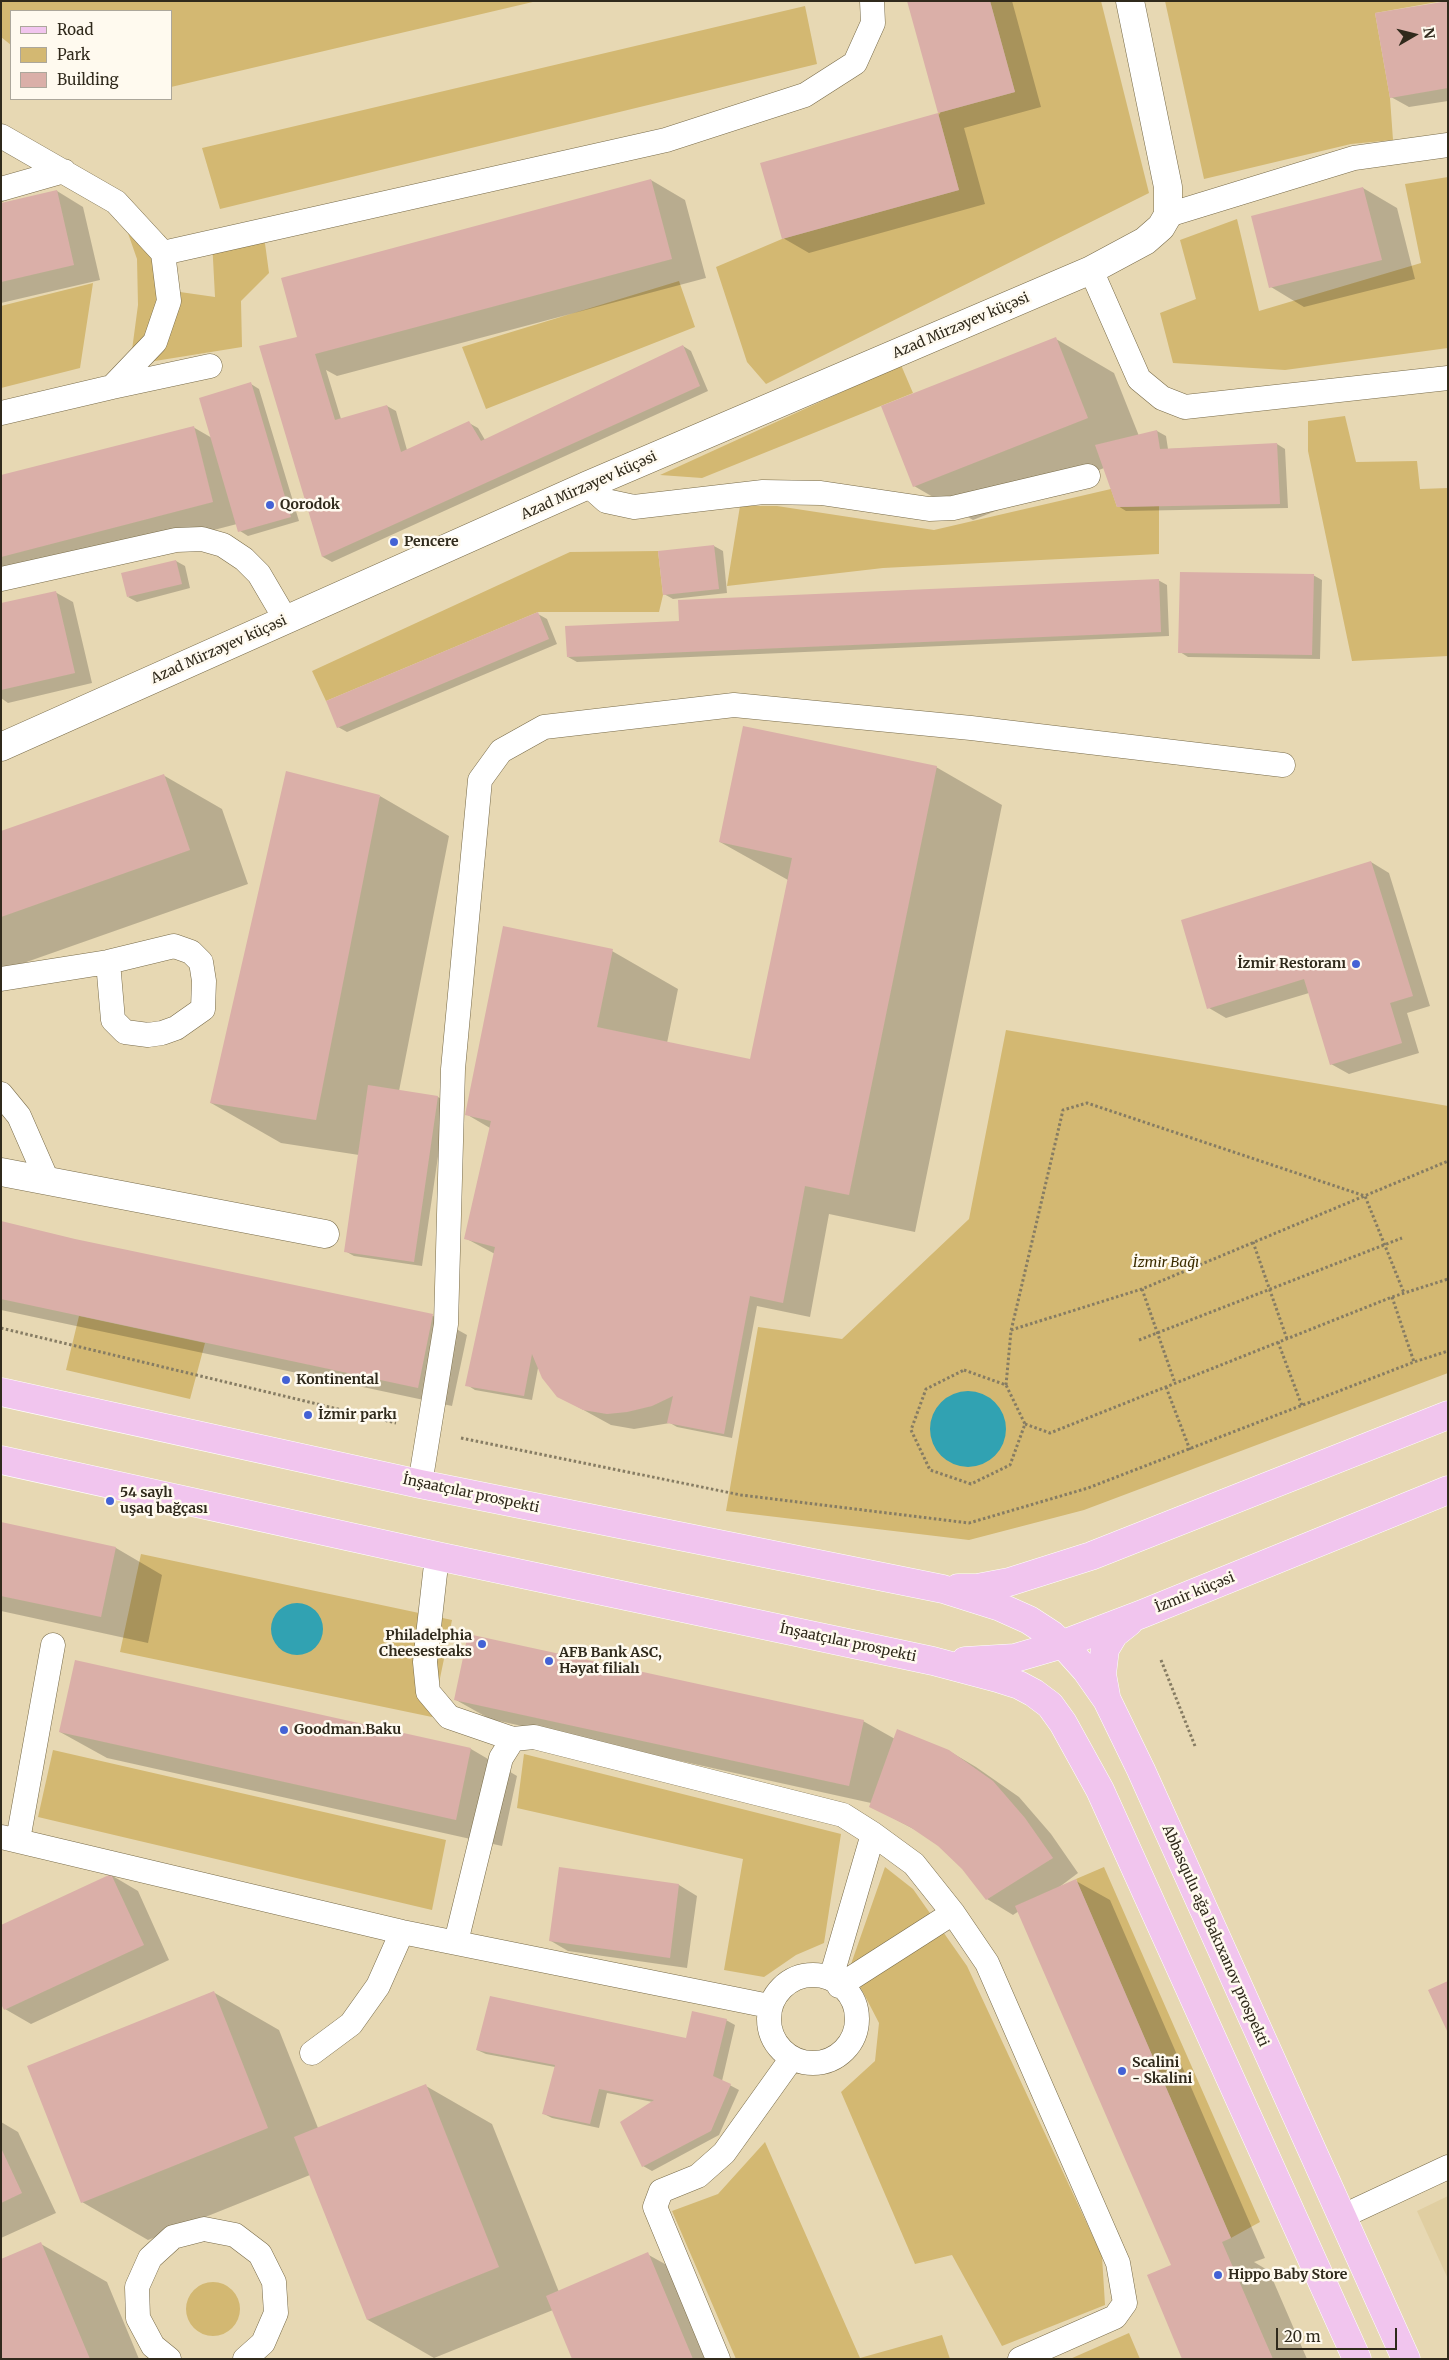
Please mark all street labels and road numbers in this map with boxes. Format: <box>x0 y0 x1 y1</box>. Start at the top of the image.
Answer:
street label: Azad Mirzəyev küçəsi <box>890 290 1032 362</box>
street label: Azad Mirzəyev küçəsi <box>518 448 660 524</box>
street label: Azad Mirzəyev küçəsi <box>148 612 290 688</box>
street label: İnşaatçılar prospekti <box>401 1471 541 1517</box>
street label: İzmir küçəsi <box>1153 1569 1237 1617</box>
street label: İnşaatçılar prospekti <box>778 1620 918 1666</box>
street label: Abbasqulu ağa Bakıxanov prospekti <box>1158 1822 1272 2050</box>

